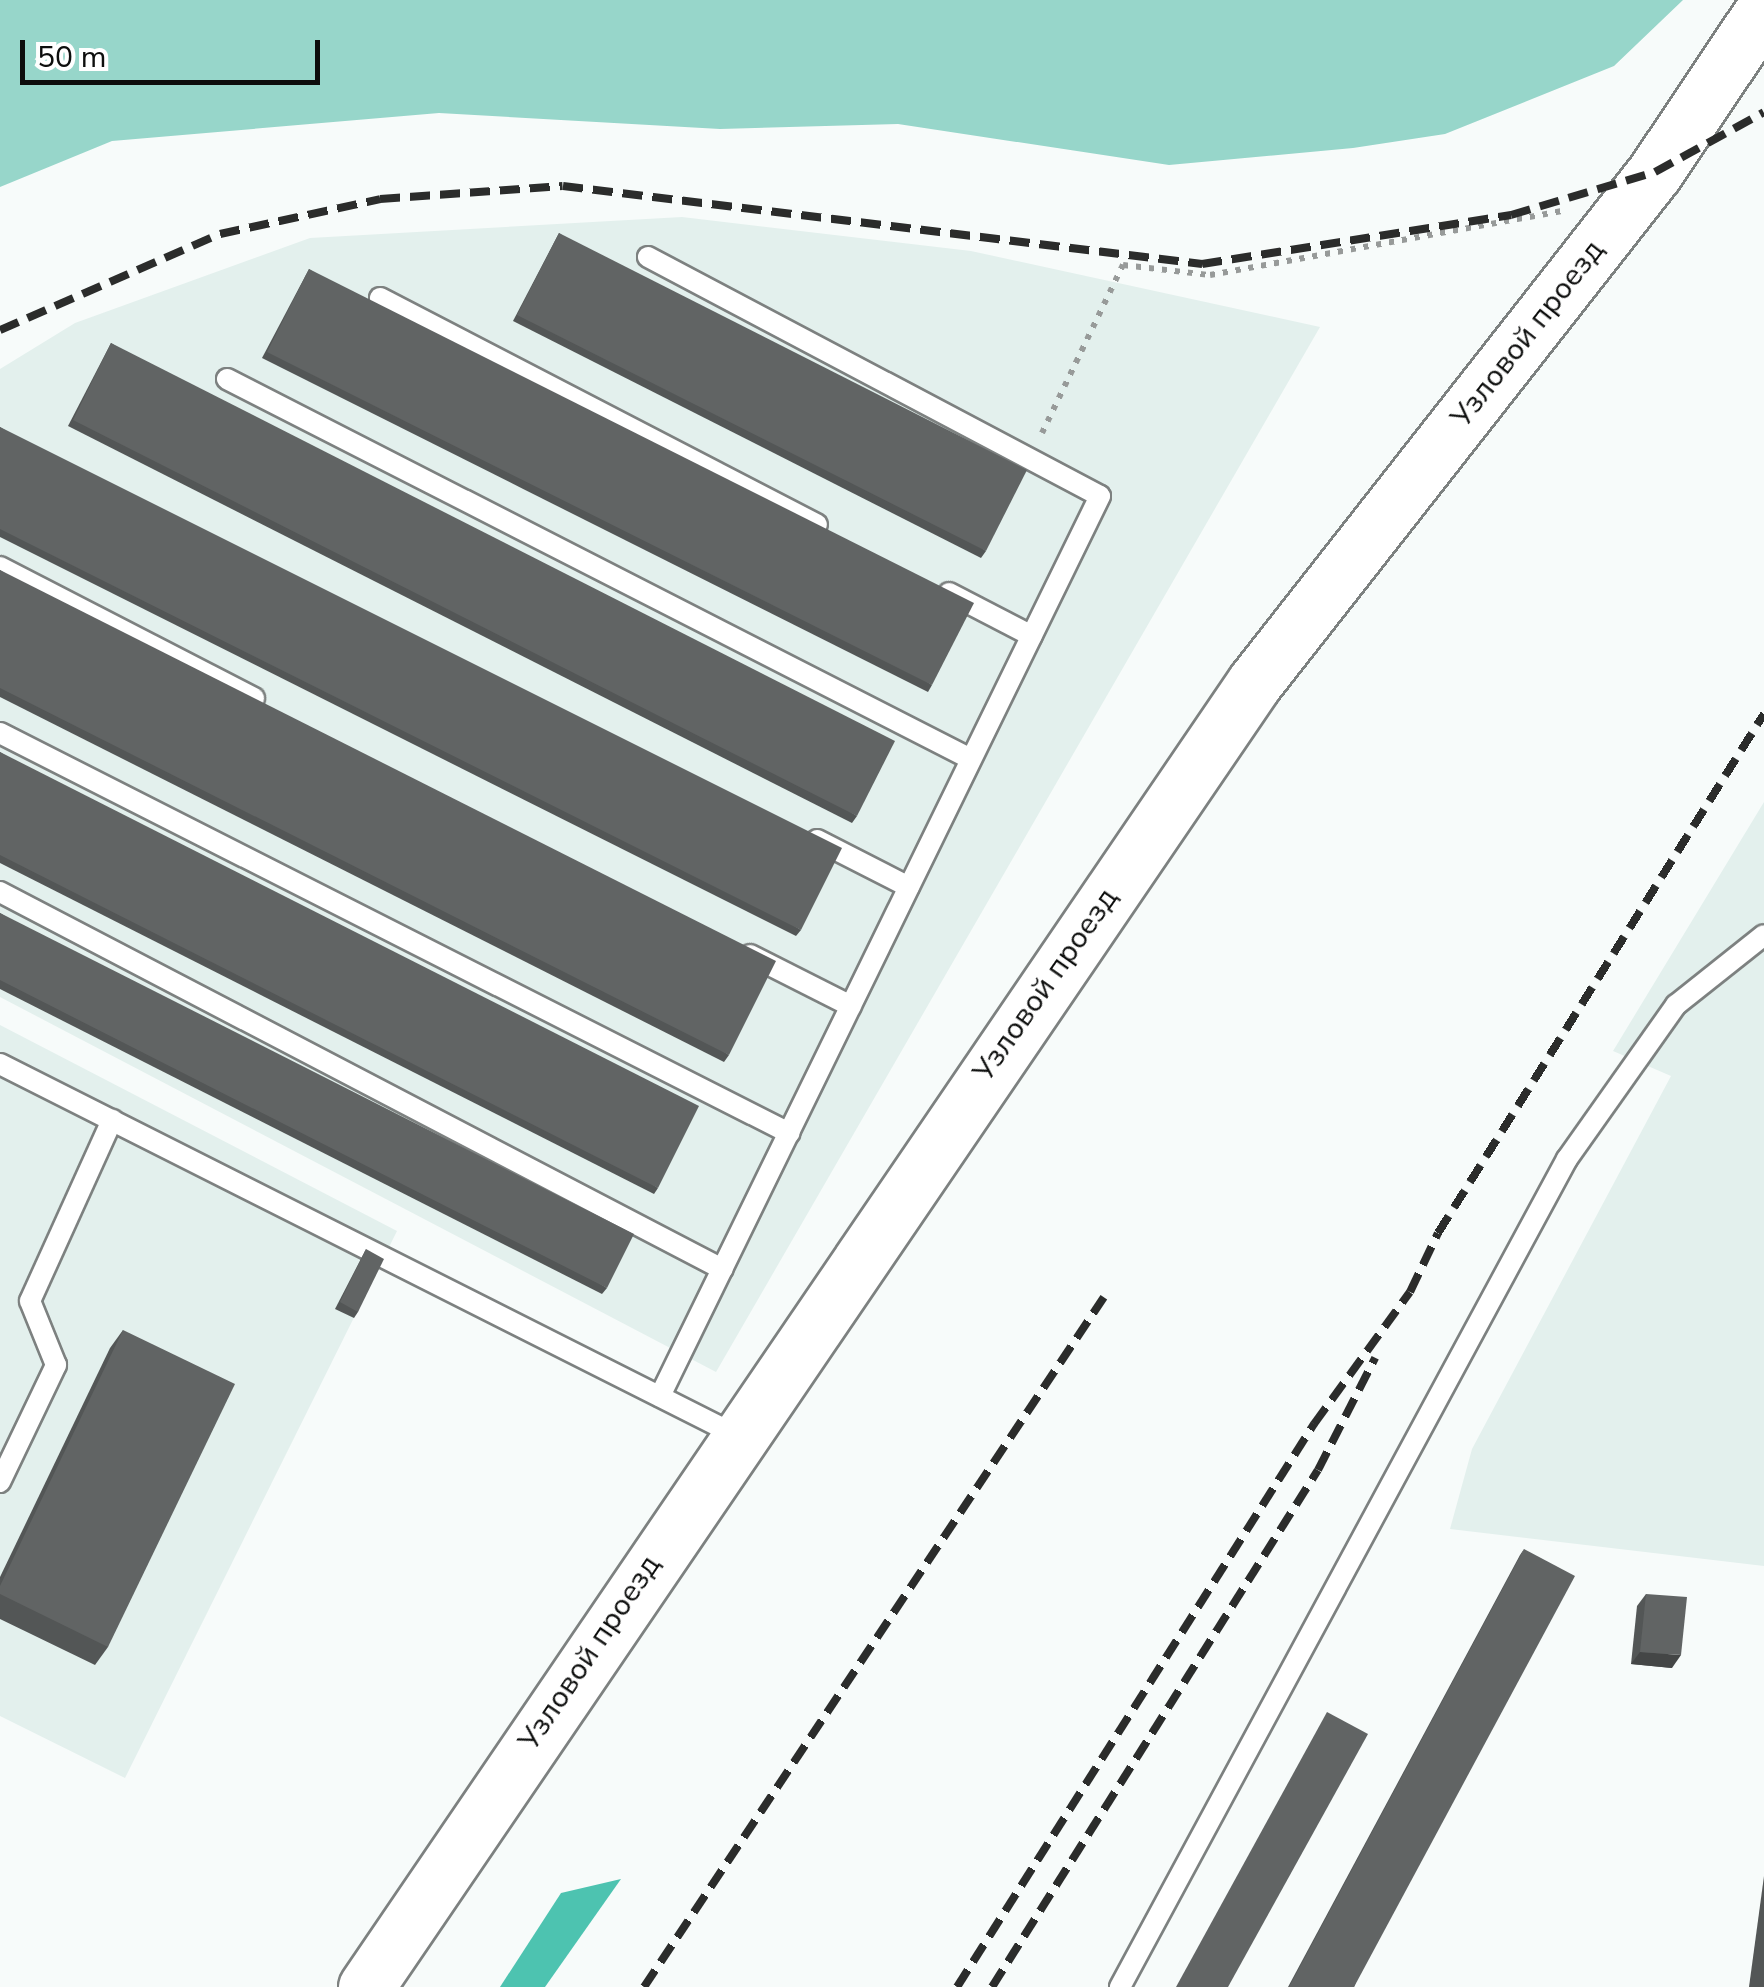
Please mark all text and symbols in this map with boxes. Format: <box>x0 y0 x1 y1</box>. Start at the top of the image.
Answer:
scale bar <box>25 20 325 82</box>
text: 50 m <box>37 37 106 78</box>
street label: Узловой проезд <box>1444 233 1612 435</box>
street label: Узловой проезд <box>966 882 1126 1088</box>
street label: Узловой проезд <box>511 1549 669 1757</box>

